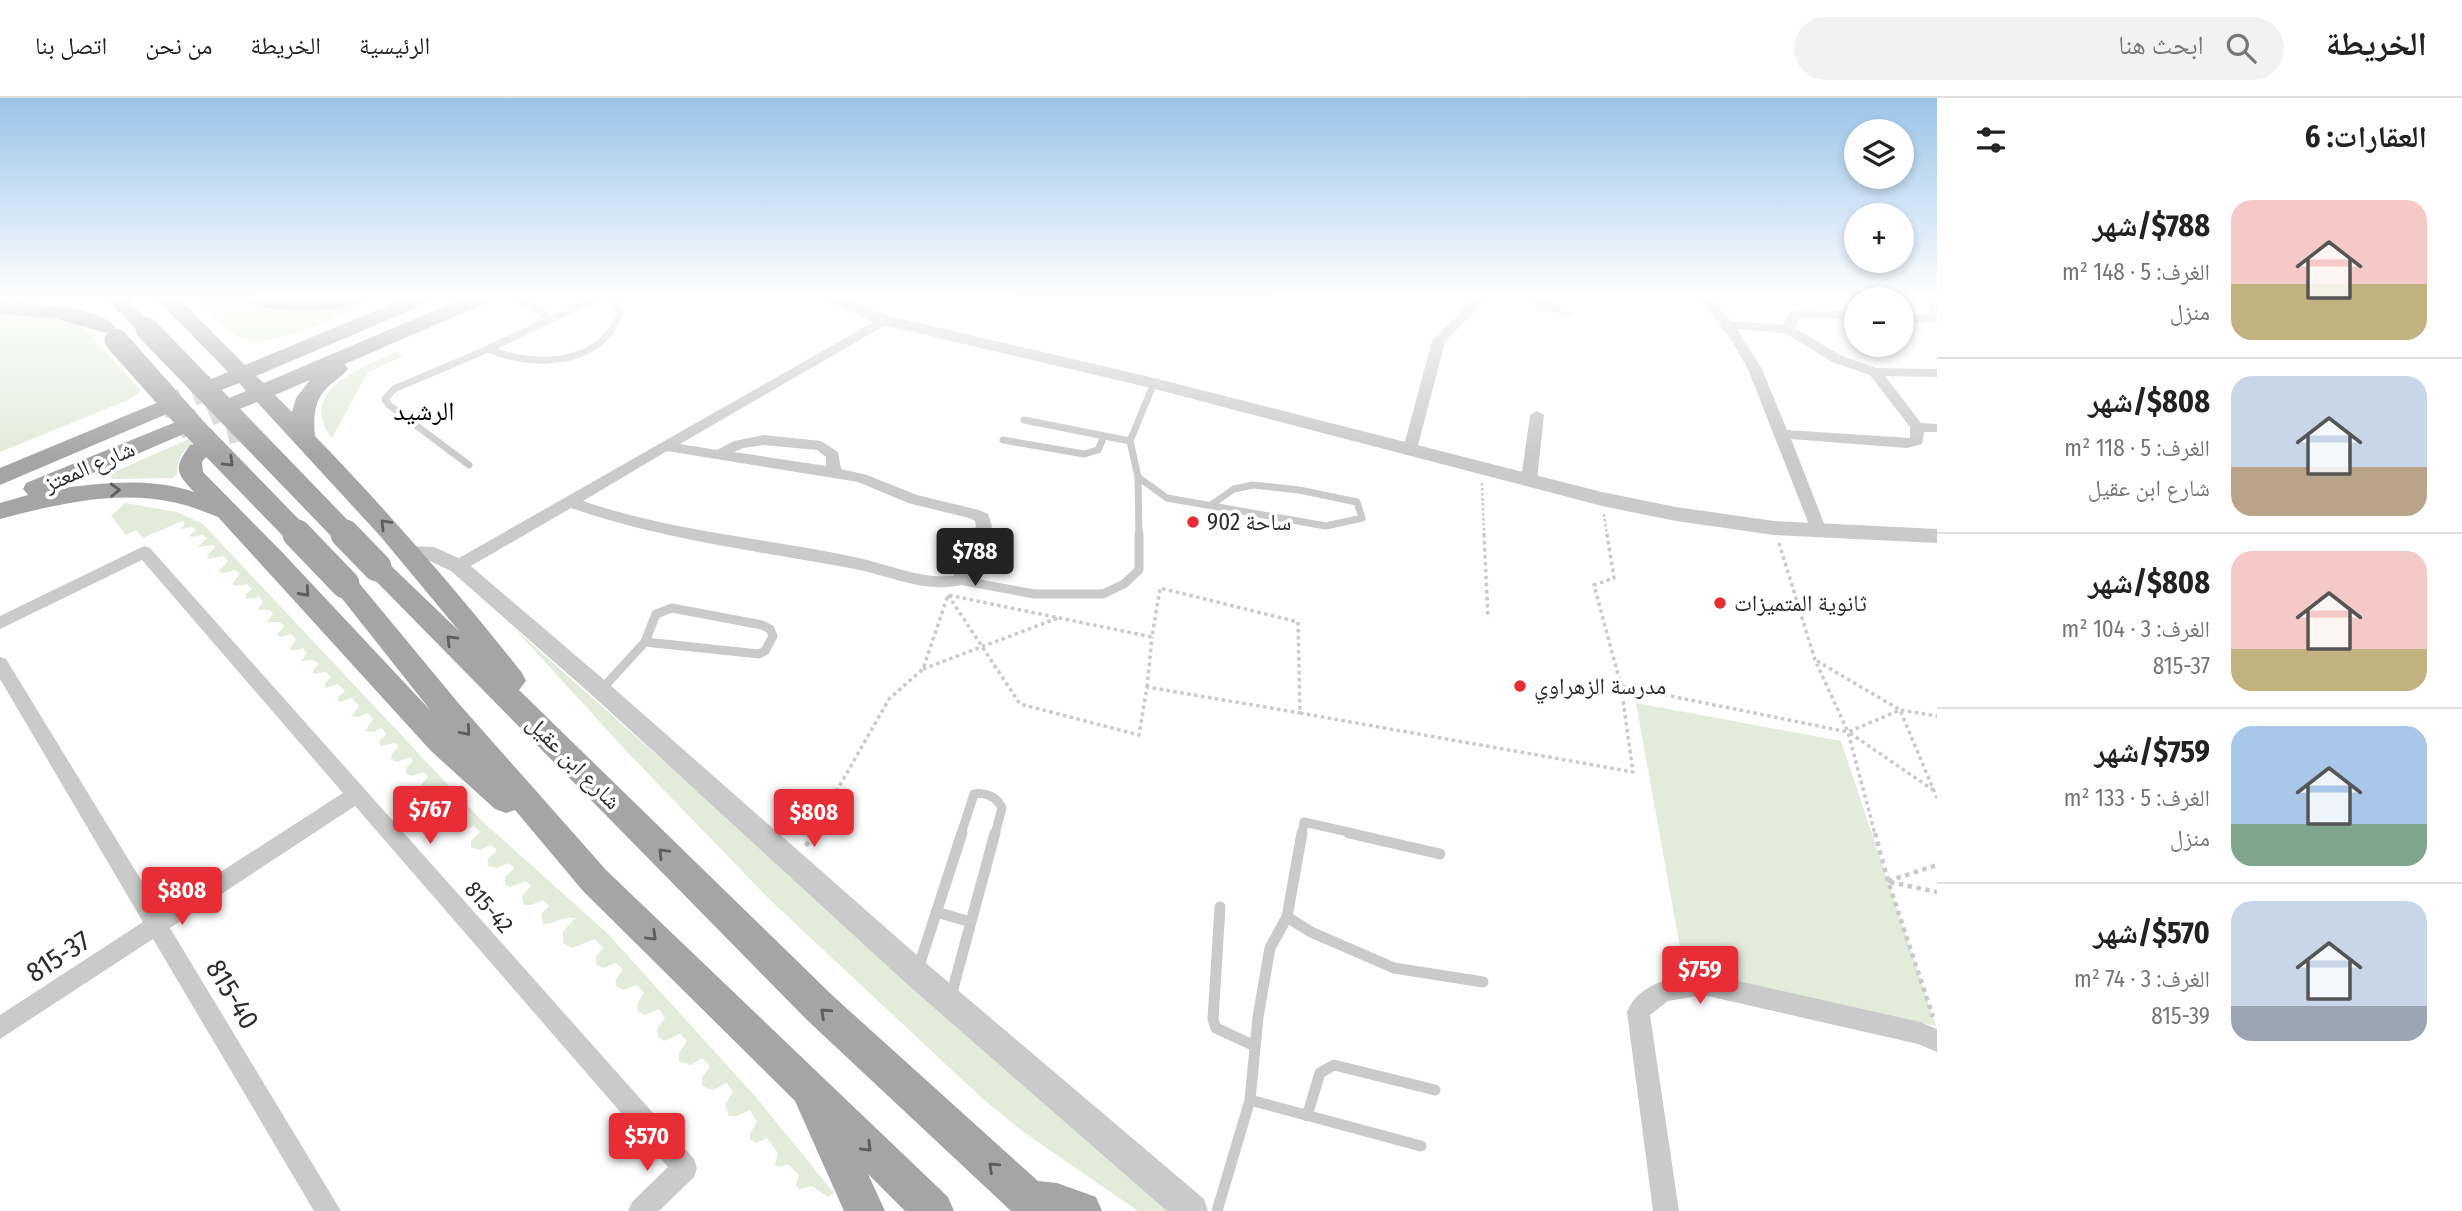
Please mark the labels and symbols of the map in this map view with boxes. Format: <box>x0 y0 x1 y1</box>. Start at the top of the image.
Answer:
district label: الرشيد <box>394 396 455 427</box>
street label: شارع المعتز <box>38 434 139 499</box>
one-way arrow <box>220 454 233 467</box>
one-way arrow <box>110 482 121 497</box>
place label: ساحة 902 <box>1207 508 1291 536</box>
marker: ساحة 902 <box>1185 514 1201 530</box>
one-way arrow <box>380 519 393 532</box>
pin: $788 <box>934 528 1016 588</box>
one-way arrow <box>297 584 309 597</box>
place label: ثانوية المتميزات <box>1734 589 1867 617</box>
marker: ثانوية المتميزات <box>1712 595 1728 611</box>
one-way arrow <box>447 636 459 648</box>
place label: مدرسة الزهراوي <box>1534 672 1666 705</box>
marker: مدرسة الزهراوي <box>1512 678 1528 694</box>
street label: شارع ابن عقيل <box>520 709 627 816</box>
one-way arrow <box>458 723 470 736</box>
pin: $767 <box>389 786 471 846</box>
pin: $808 <box>773 790 855 849</box>
one-way arrow <box>659 849 672 862</box>
pin: $808 <box>141 868 223 927</box>
street label: 815-42 <box>459 875 519 939</box>
street label: 815-37 <box>20 924 96 989</box>
one-way arrow <box>644 928 657 941</box>
pin: $759 <box>1659 946 1741 1006</box>
street label: 815-40 <box>199 954 266 1035</box>
one-way arrow <box>821 1009 834 1021</box>
pin: $570 <box>606 1114 688 1173</box>
one-way arrow <box>858 1139 871 1152</box>
one-way arrow <box>988 1163 1001 1175</box>

